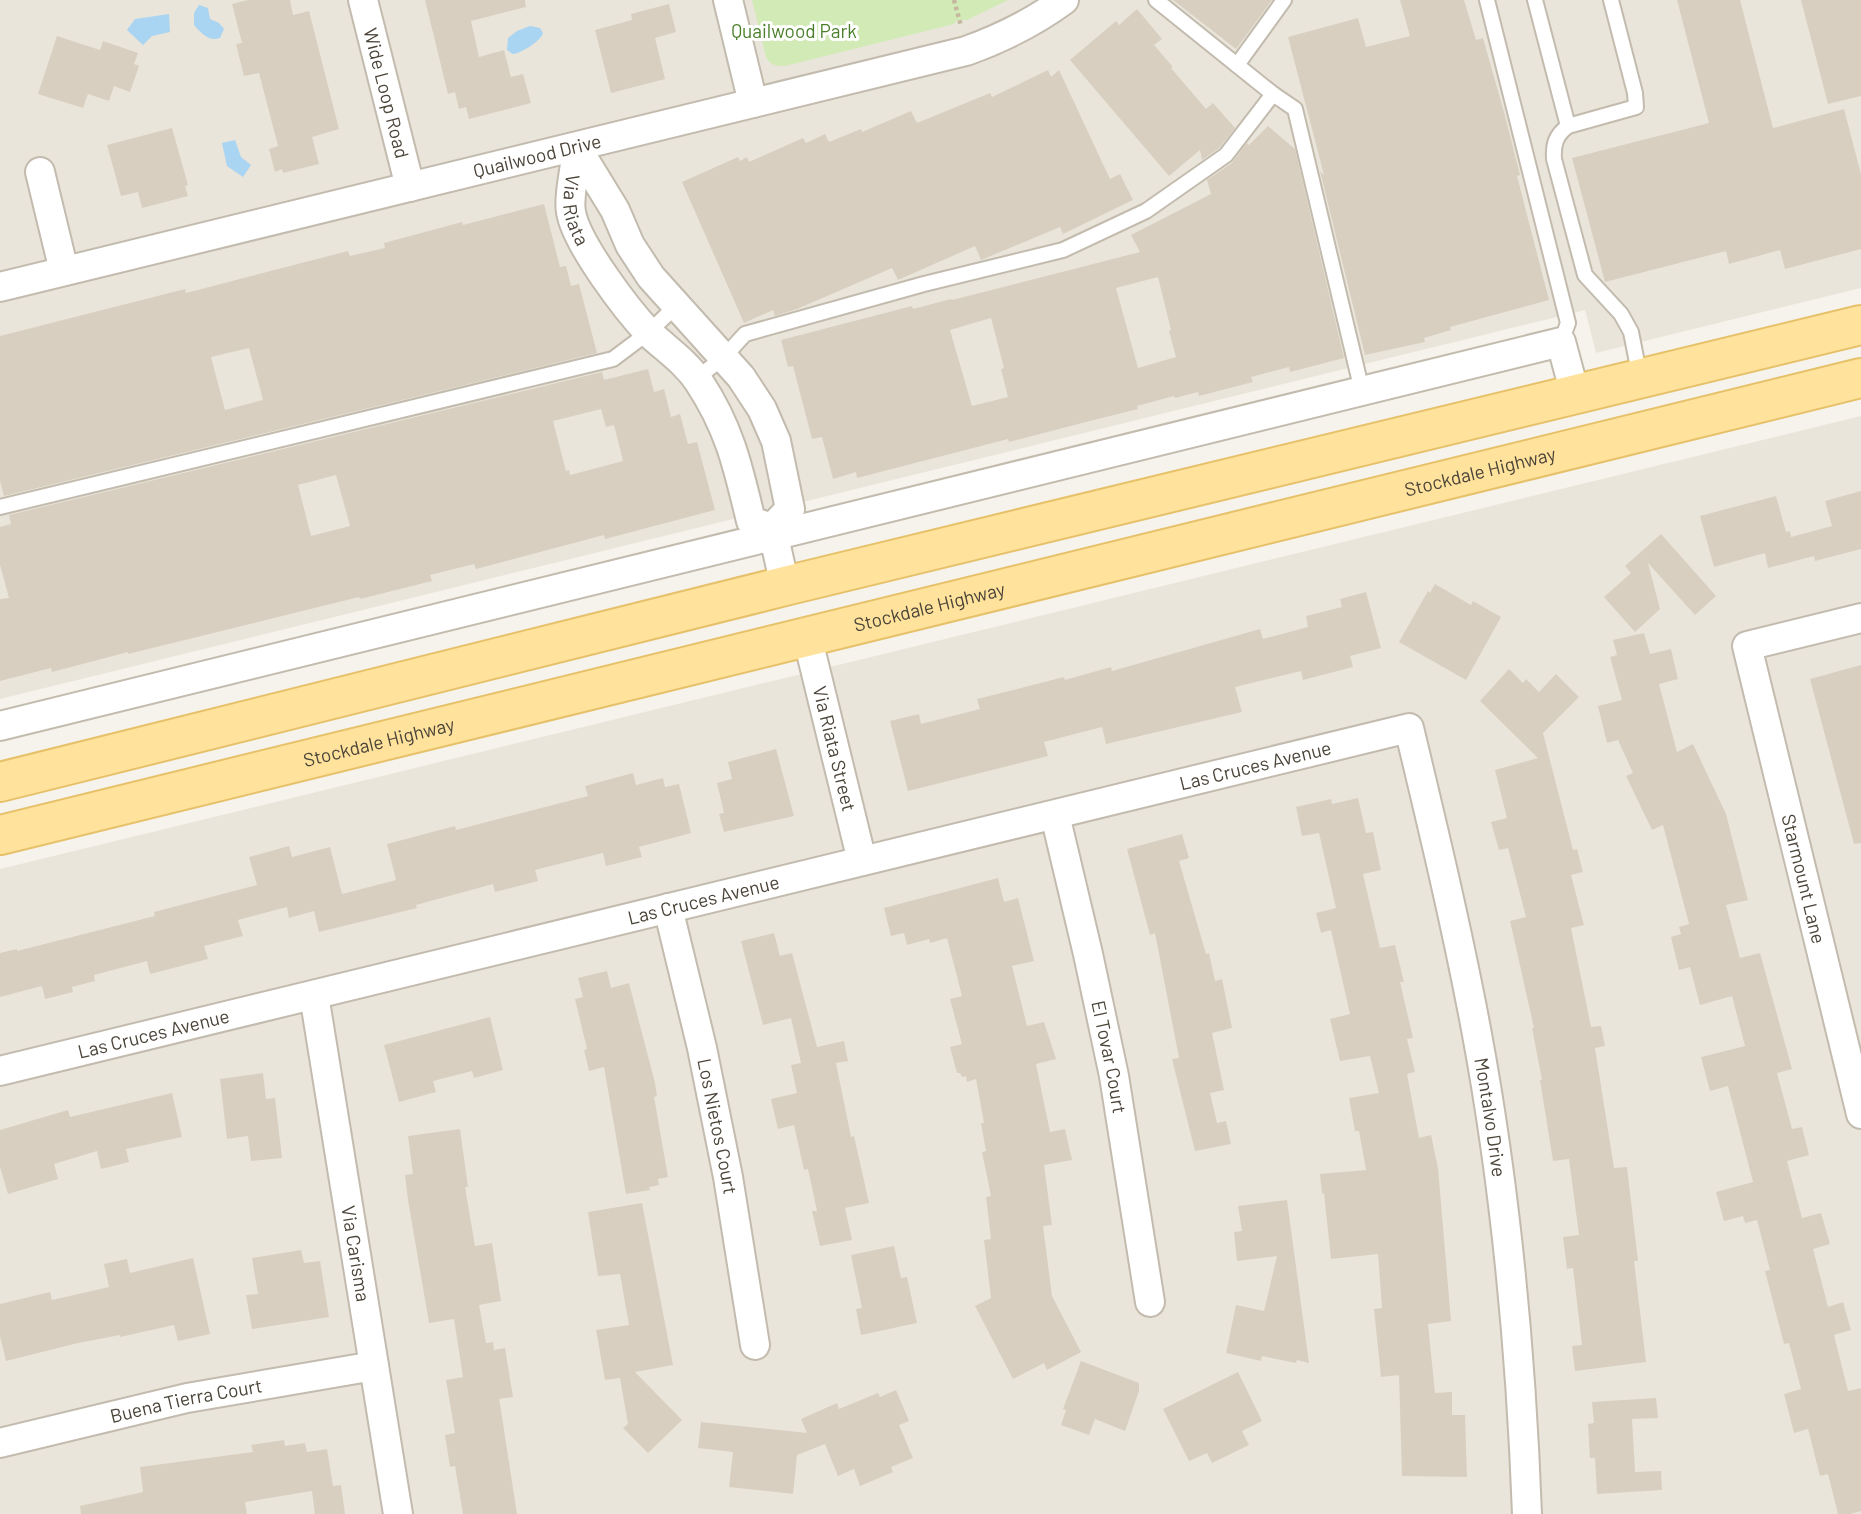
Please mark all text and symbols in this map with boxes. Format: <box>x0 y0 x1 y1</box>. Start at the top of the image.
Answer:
park label: Quailwood Park <box>731 19 857 42</box>
street label: Wide Loop Road <box>359 25 414 161</box>
street label: Quailwood Drive <box>471 129 603 182</box>
street label: Via Riata <box>559 173 595 249</box>
street label: Stockdale Highway <box>1402 441 1558 501</box>
street label: Stockdale Highway <box>851 577 1008 636</box>
street label: Via Riata Street <box>809 684 861 814</box>
street label: Stockdale Highway <box>301 712 457 771</box>
street label: Las Cruces Avenue <box>1177 735 1333 794</box>
street label: Starmount Lane <box>1777 812 1831 946</box>
street label: Las Cruces Avenue <box>625 870 782 929</box>
street label: El Tovar Court <box>1087 998 1132 1115</box>
street label: Las Cruces Avenue <box>75 1004 232 1063</box>
street label: Los Nietos Court <box>693 1056 743 1196</box>
street label: Montalvo Drive <box>1470 1056 1511 1178</box>
street label: Via Carisma <box>337 1204 375 1303</box>
street label: Buena Tierra Court <box>108 1373 264 1427</box>

